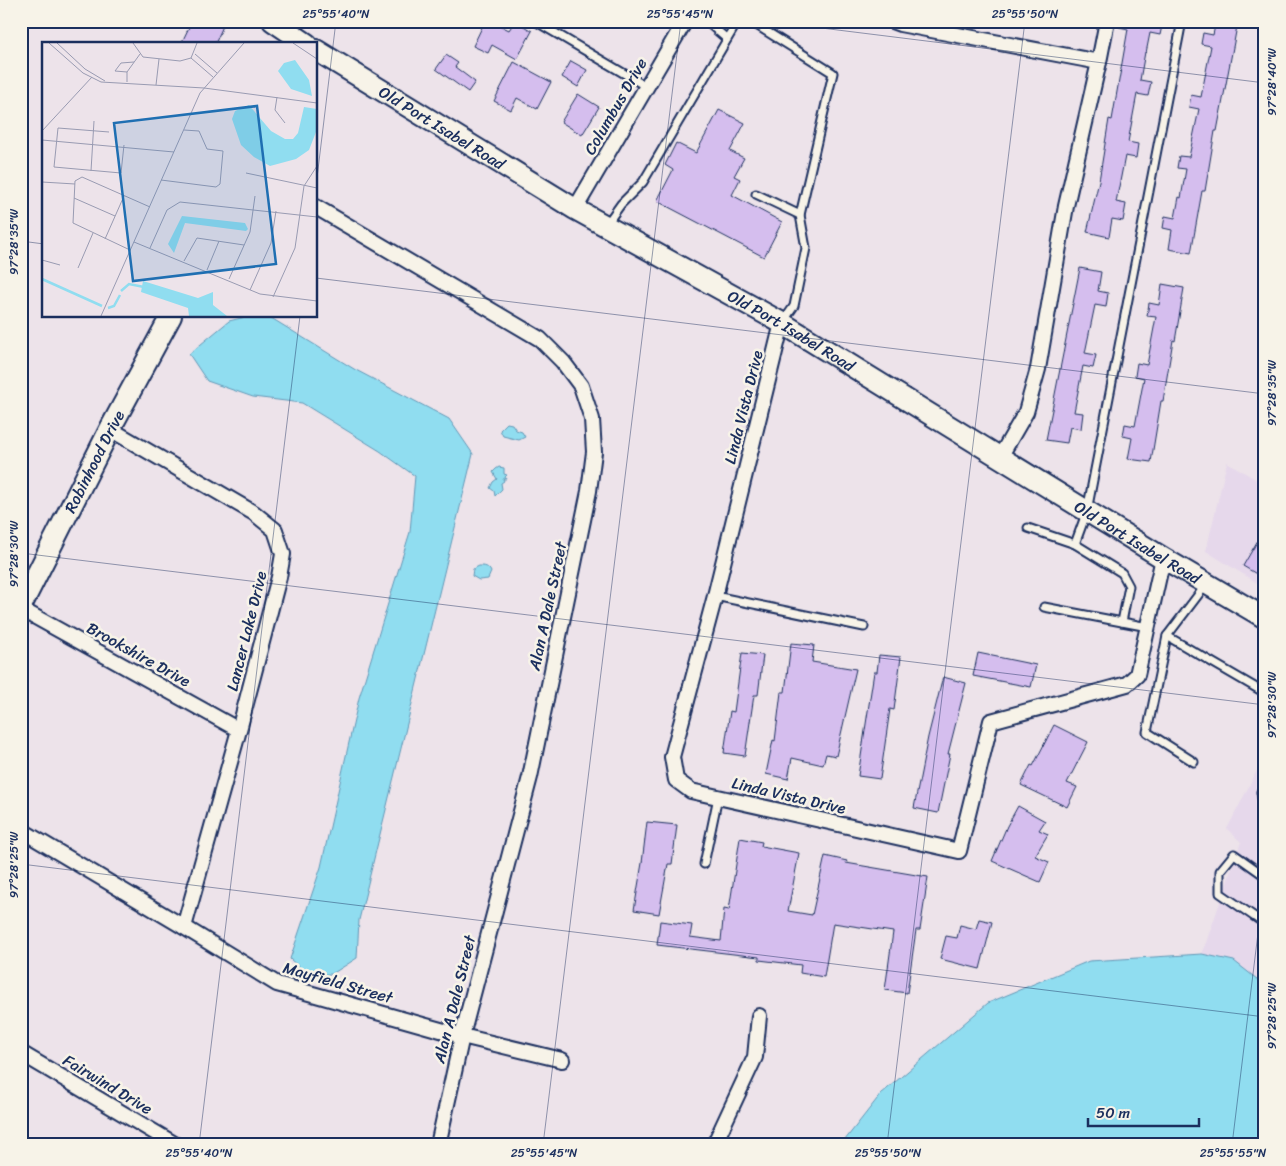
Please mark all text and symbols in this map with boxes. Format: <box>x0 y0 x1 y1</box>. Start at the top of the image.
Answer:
text: 25°55'40"N <box>303 3 370 25</box>
text: 25°55'45"N <box>647 3 714 25</box>
text: 25°55'50"N <box>992 3 1059 25</box>
inset map <box>42 42 318 318</box>
text: 97°28'40"W <box>1261 48 1283 116</box>
street label: Columbus Drive <box>576 52 655 160</box>
street label: Old Port Isabel Road <box>373 78 512 179</box>
text: 97°28'35"W <box>3 208 25 275</box>
street label: Old Port Isabel Road <box>722 282 862 381</box>
street label: Linda Vista Drive <box>715 347 772 467</box>
text: 97°28'35"W <box>1261 359 1283 426</box>
street label: Robinhood Drive <box>56 404 133 518</box>
street label: Old Port Isabel Road <box>1068 493 1208 593</box>
text: 97°28'30"W <box>3 520 25 587</box>
street label: Alan A Dale Street <box>519 539 575 674</box>
street label: Lancer Lake Drive <box>218 568 275 694</box>
street label: Brookshire Drive <box>81 614 197 695</box>
text: 97°28'30"W <box>1261 671 1283 738</box>
street label: Linda Vista Drive <box>729 768 849 823</box>
text: 97°28'25"W <box>3 831 25 898</box>
street label: Alan A Dale Street <box>424 932 485 1067</box>
street label: Mayfield Street <box>280 953 397 1012</box>
text: 97°28'25"W <box>1261 982 1283 1049</box>
street label: Fairwind Drive <box>57 1046 158 1123</box>
scale bar <box>1088 1096 1200 1128</box>
text: 50 m <box>1096 1100 1131 1126</box>
text: 25°55'40"N <box>166 1142 233 1164</box>
text: 25°55'45"N <box>511 1142 578 1164</box>
text: 25°55'50"N <box>855 1142 922 1164</box>
text: 25°55'55"N <box>1200 1142 1267 1164</box>

